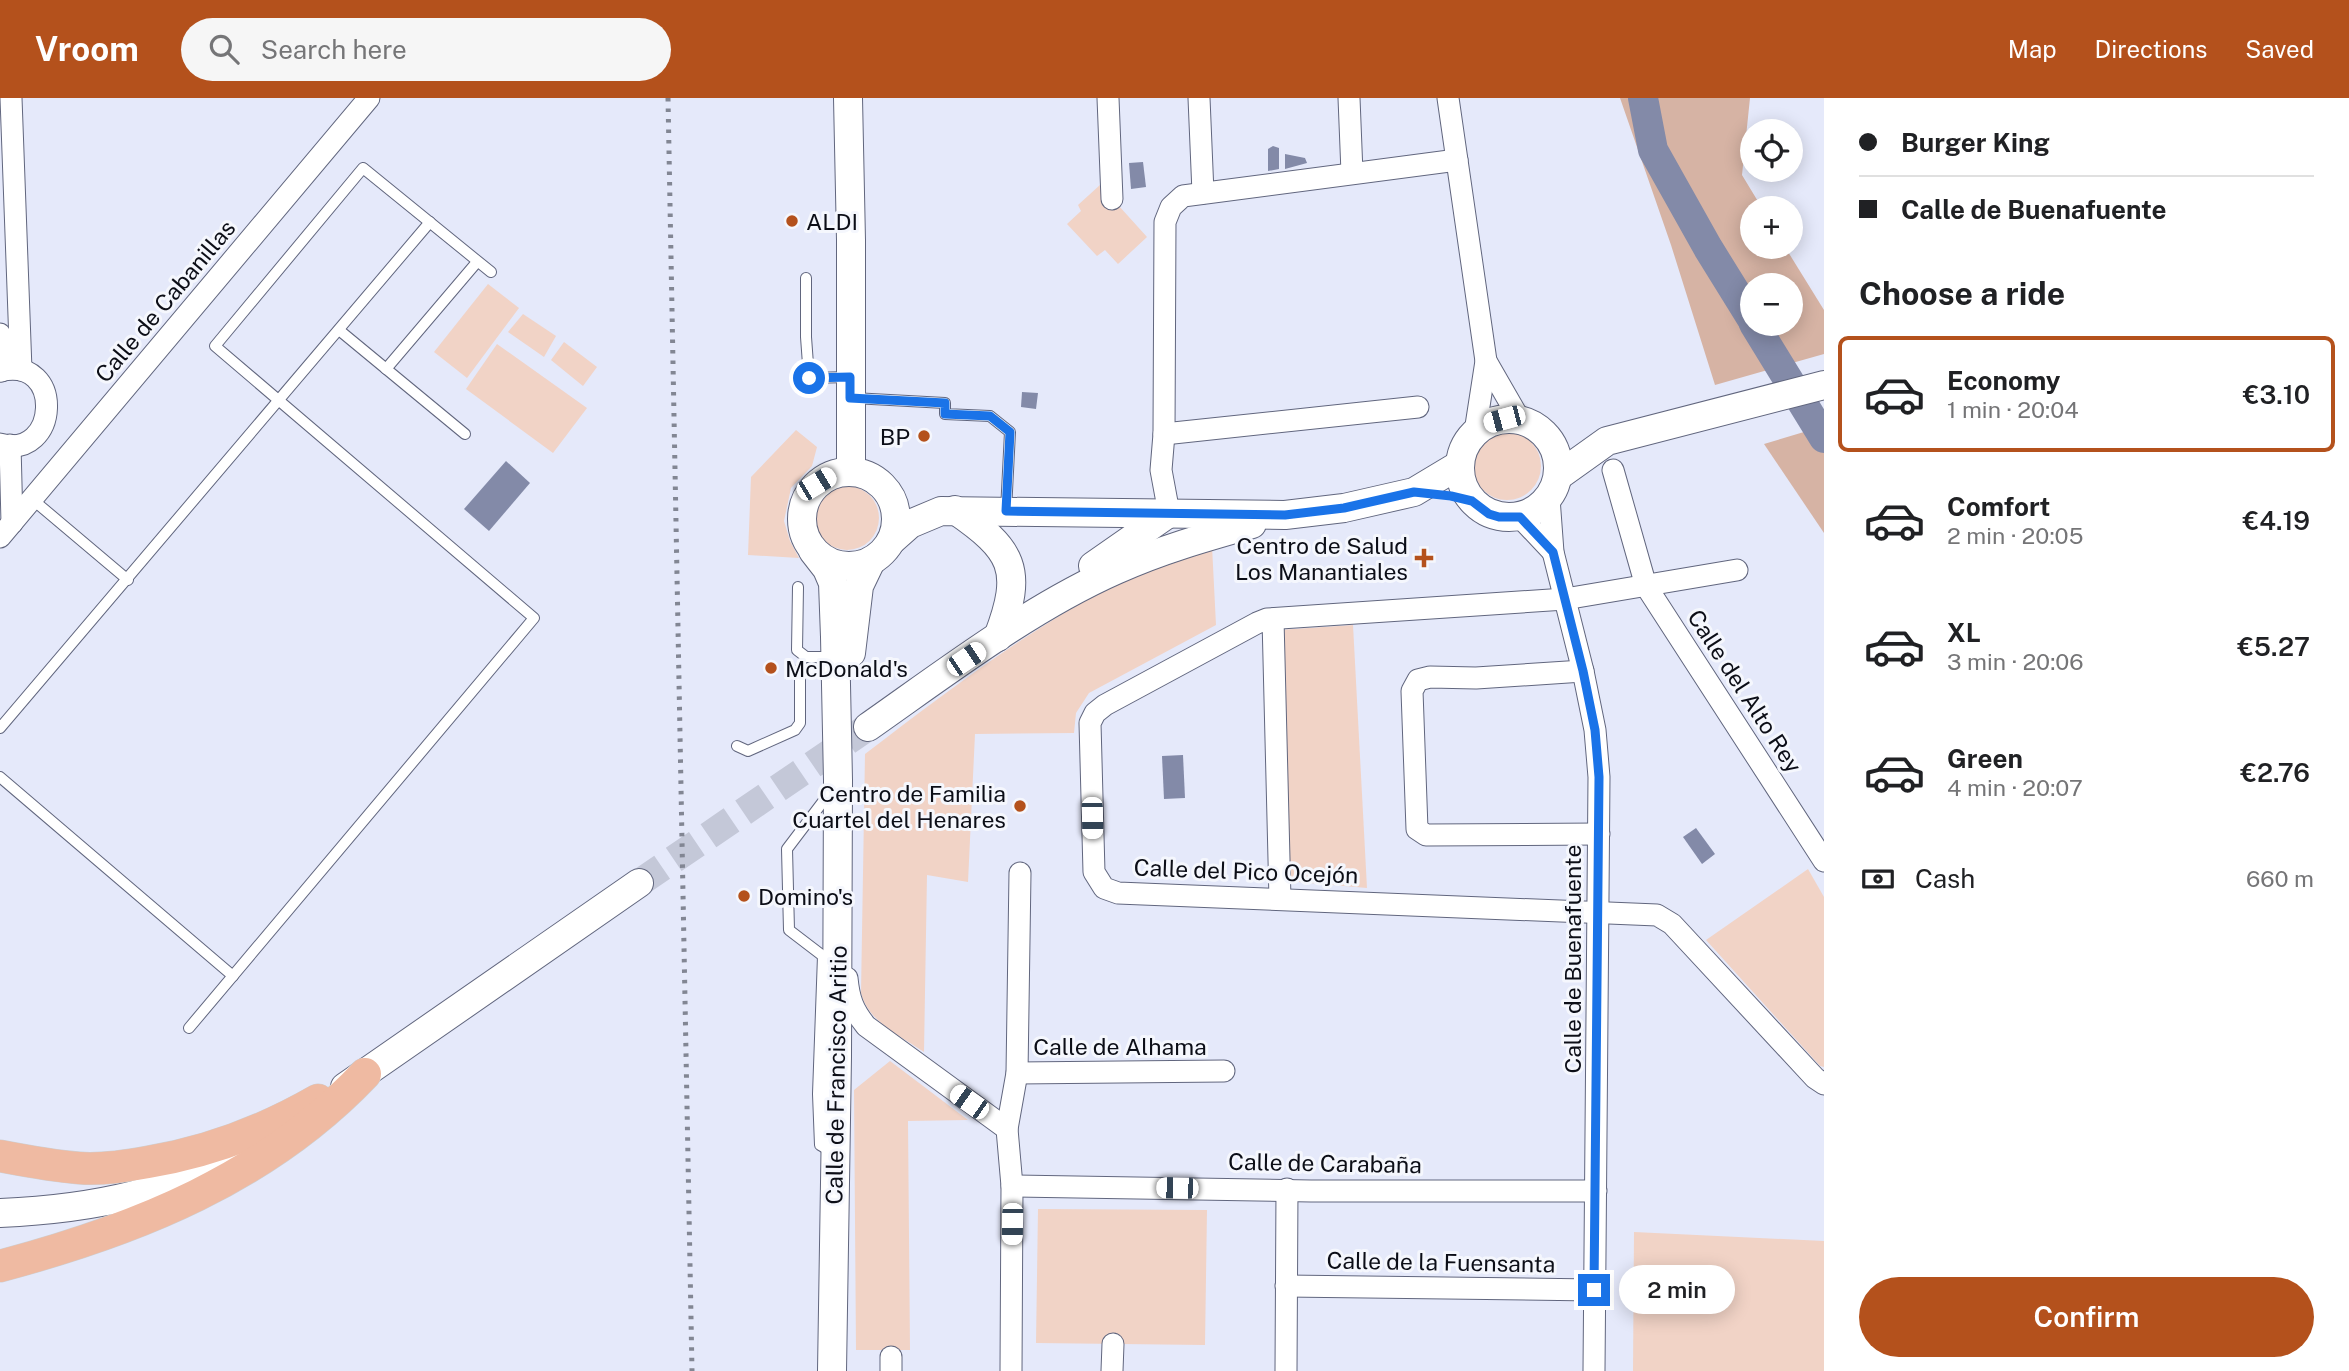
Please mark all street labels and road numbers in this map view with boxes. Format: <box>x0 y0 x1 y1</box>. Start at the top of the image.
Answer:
street label: Calle de Cabanillas <box>89 214 241 388</box>
street label: Calle del Alto Rey <box>1682 605 1808 777</box>
street label: Calle de Buenafuente <box>1559 844 1586 1074</box>
street label: Calle del Pico Ocejón <box>1133 854 1359 888</box>
street label: Calle de Francisco Aritio <box>820 945 852 1205</box>
street label: Calle de Alhama <box>1033 1033 1207 1060</box>
street label: Calle de Carabaña <box>1228 1148 1422 1178</box>
street label: Calle de la Fuensanta <box>1326 1247 1556 1277</box>

